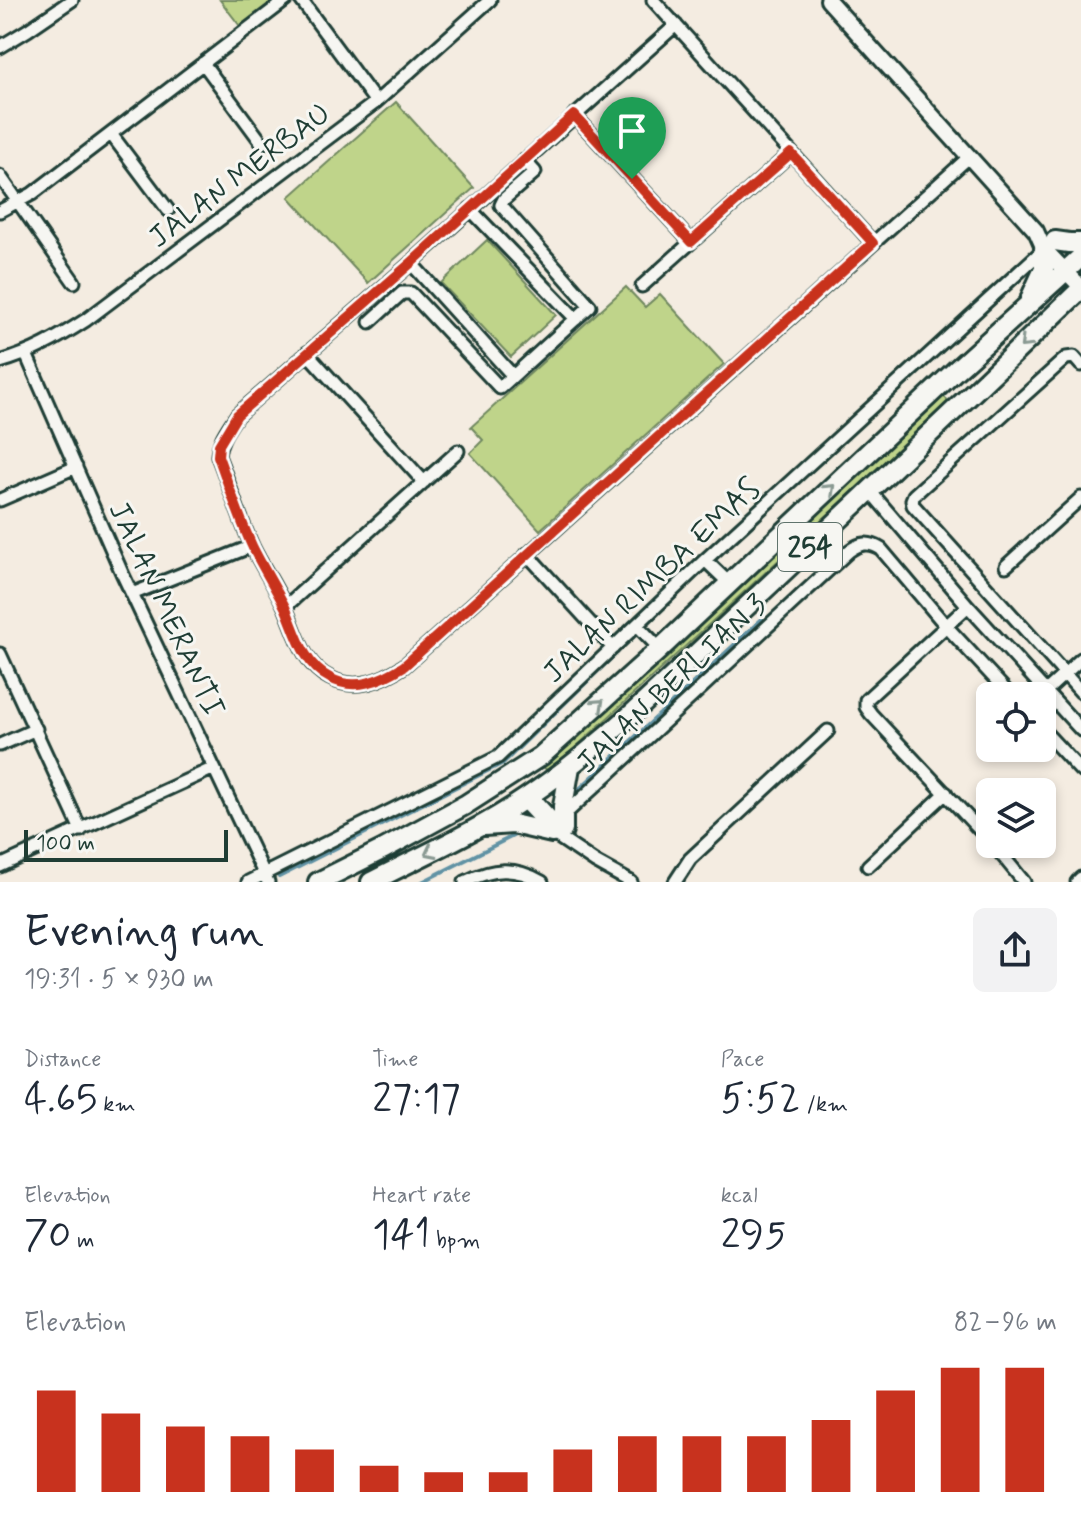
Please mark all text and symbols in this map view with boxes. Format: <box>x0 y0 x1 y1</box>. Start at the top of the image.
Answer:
street label: JALAN MERBAU <box>141 95 339 257</box>
pin <box>598 97 666 179</box>
icon: arrive <box>610 109 654 153</box>
one-way arrow <box>1020 334 1034 348</box>
street label: JALAN RIMBA EMAS <box>535 470 769 692</box>
one-way arrow <box>821 483 835 498</box>
street label: JALAN MERANTI <box>99 496 233 724</box>
road number: 254 <box>778 523 842 571</box>
street label: JALAN BERLIAN 3 <box>569 586 775 782</box>
map controls <box>976 682 1056 858</box>
button: locate <box>976 682 1056 762</box>
one-way arrow <box>590 699 604 714</box>
button: layers <box>976 778 1056 858</box>
scale bar <box>24 826 228 862</box>
text: 100 m <box>36 830 95 858</box>
one-way arrow <box>423 843 438 858</box>
text: Evening run <box>24 904 264 962</box>
button: share <box>973 908 1057 992</box>
text: 19:31 · 5 × 930 m <box>24 963 214 997</box>
text: Distance <box>24 1046 101 1074</box>
text: Time <box>372 1046 418 1074</box>
text: Pace <box>721 1046 764 1074</box>
text: 4.65 <box>24 1074 97 1126</box>
text: 27:17 <box>372 1074 461 1126</box>
text: 5:52 <box>721 1074 800 1126</box>
text: km <box>97 1091 135 1119</box>
text: /km <box>800 1091 848 1119</box>
text: Elevation <box>24 1182 111 1210</box>
text: Heart rate <box>372 1182 471 1210</box>
text: kcal <box>721 1182 758 1210</box>
text: 70 <box>24 1210 71 1262</box>
text: 141 <box>372 1210 430 1262</box>
text: 295 <box>721 1210 786 1262</box>
text: m <box>71 1227 95 1255</box>
text: bpm <box>430 1227 480 1255</box>
text: Elevation <box>24 1306 126 1340</box>
text: 82–96 m <box>954 1306 1057 1340</box>

